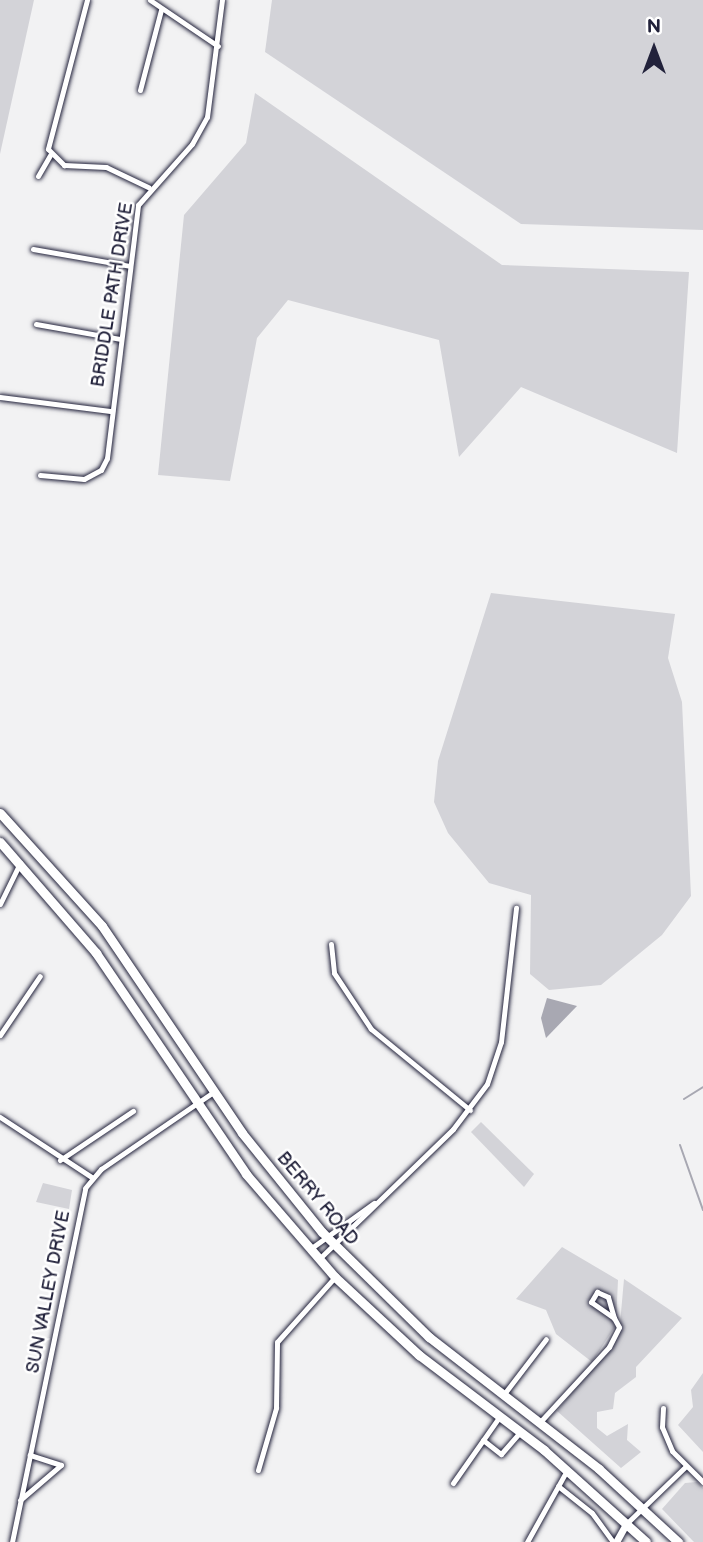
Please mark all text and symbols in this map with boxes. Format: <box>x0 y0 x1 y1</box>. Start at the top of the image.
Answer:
north arrow <box>619 14 689 84</box>
text: N <box>647 16 661 39</box>
street label: BRIDDLE PATH DRIVE <box>88 201 138 389</box>
street label: BERRY ROAD <box>272 1148 362 1250</box>
street label: SUN VALLEY DRIVE <box>23 1209 75 1375</box>

